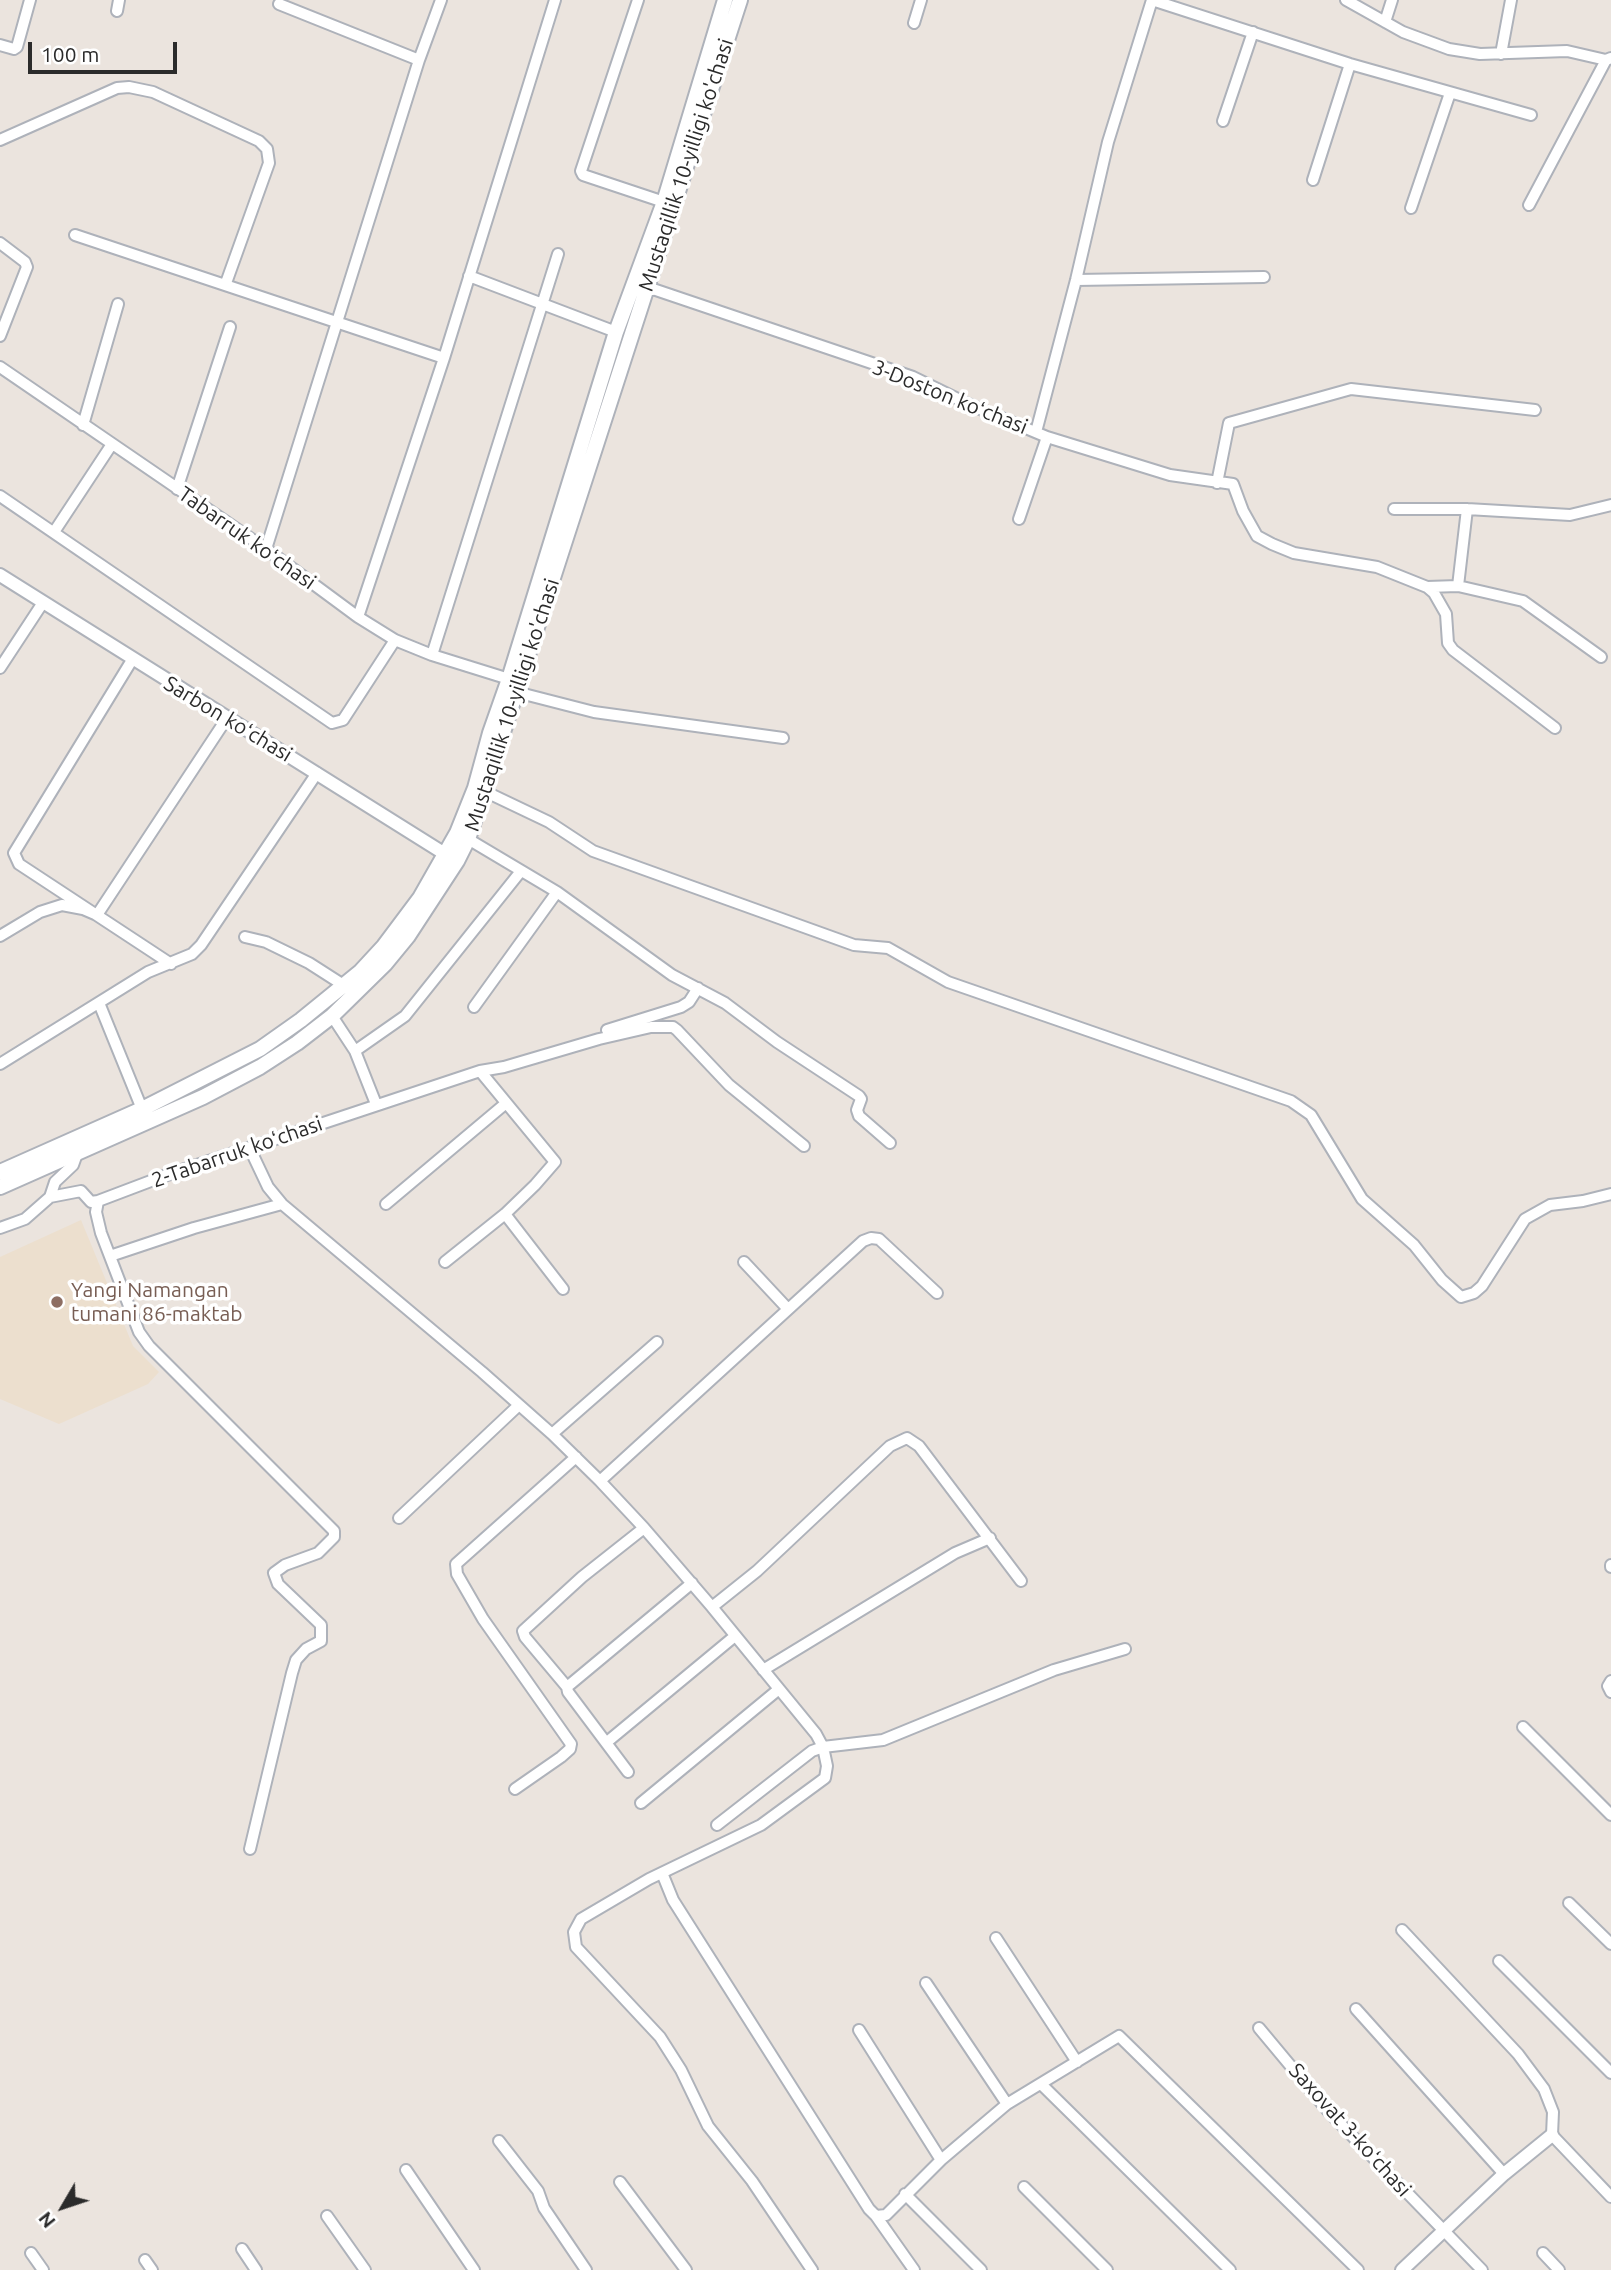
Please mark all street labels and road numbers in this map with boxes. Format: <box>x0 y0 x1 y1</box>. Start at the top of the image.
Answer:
street label: Mustaqillik 10-yilligi ko'chasi <box>633 35 739 295</box>
street label: 3-Doston koʻchasi <box>869 354 1031 440</box>
street label: Tabarruk koʻchasi <box>173 481 321 595</box>
street label: Mustaqillik 10-yilligi ko'chasi <box>459 575 565 835</box>
street label: Sarbon koʻchasi <box>159 671 297 767</box>
street label: 2-Tabarruk koʻchasi <box>148 1111 326 1193</box>
street label: Saxovat 3-koʻchasi <box>1284 2058 1416 2202</box>

